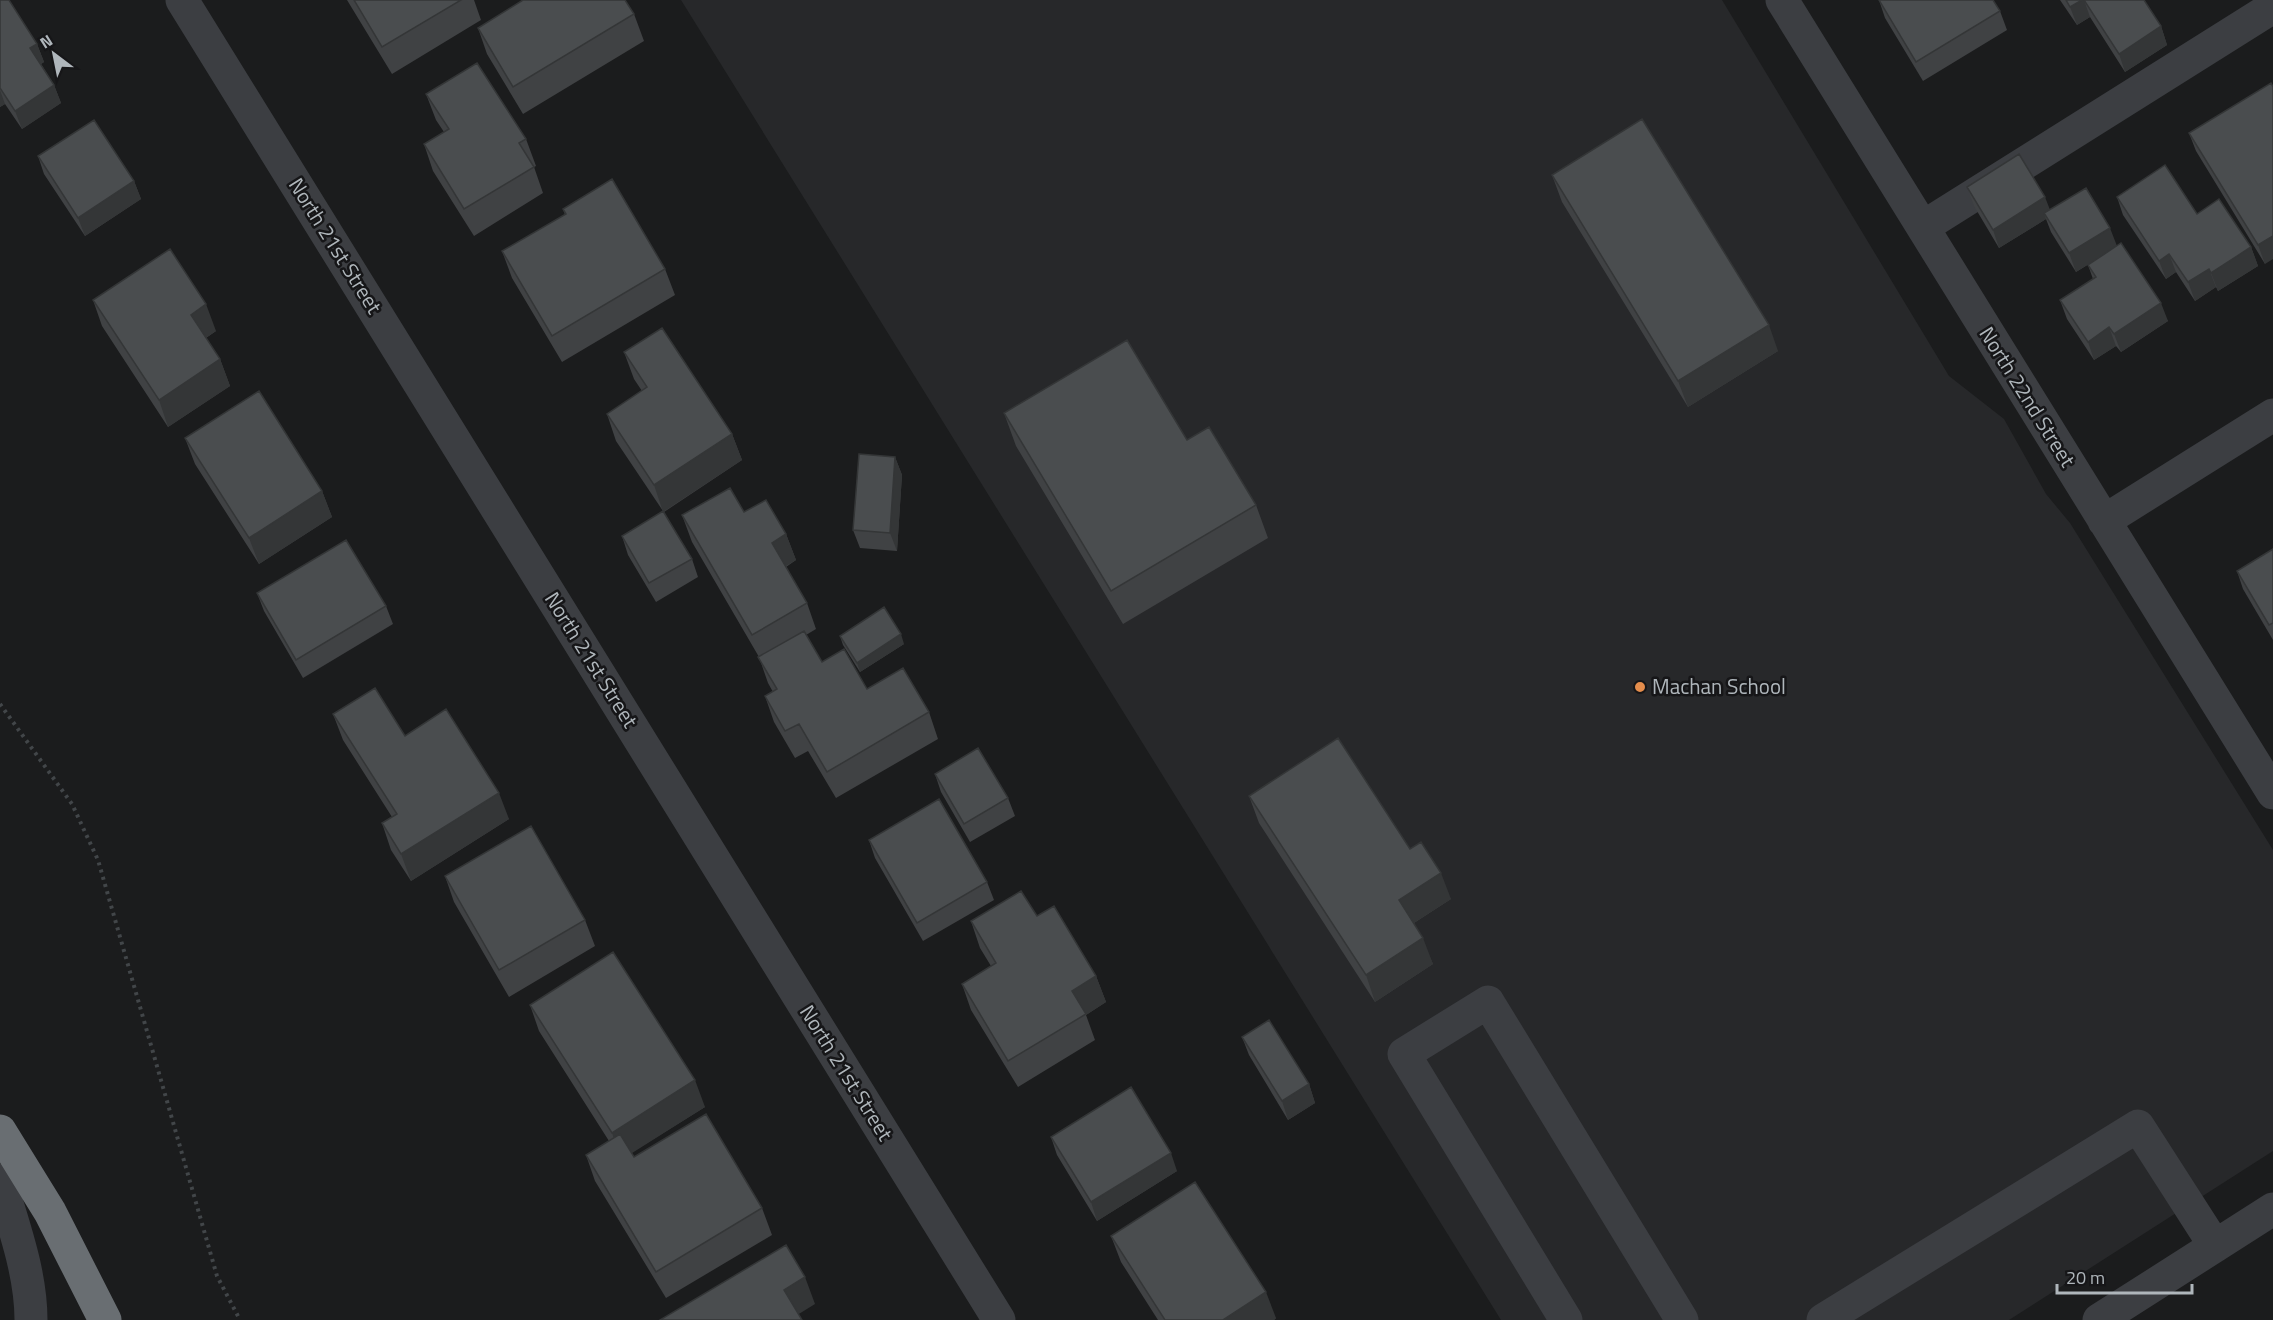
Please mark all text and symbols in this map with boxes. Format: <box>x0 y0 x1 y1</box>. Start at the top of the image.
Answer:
north arrow <box>24 24 84 84</box>
text: N <box>35 28 57 54</box>
street label: North 21st Street <box>281 171 391 320</box>
street label: North 22nd Street <box>1972 320 2084 473</box>
street label: North 21st Street <box>537 585 647 734</box>
place label: Machan School <box>1652 670 1786 702</box>
marker: Machan School <box>1633 680 1647 694</box>
street label: North 21st Street <box>792 998 902 1147</box>
scale bar <box>2057 1257 2192 1295</box>
text: 20 m <box>2066 1264 2105 1291</box>

